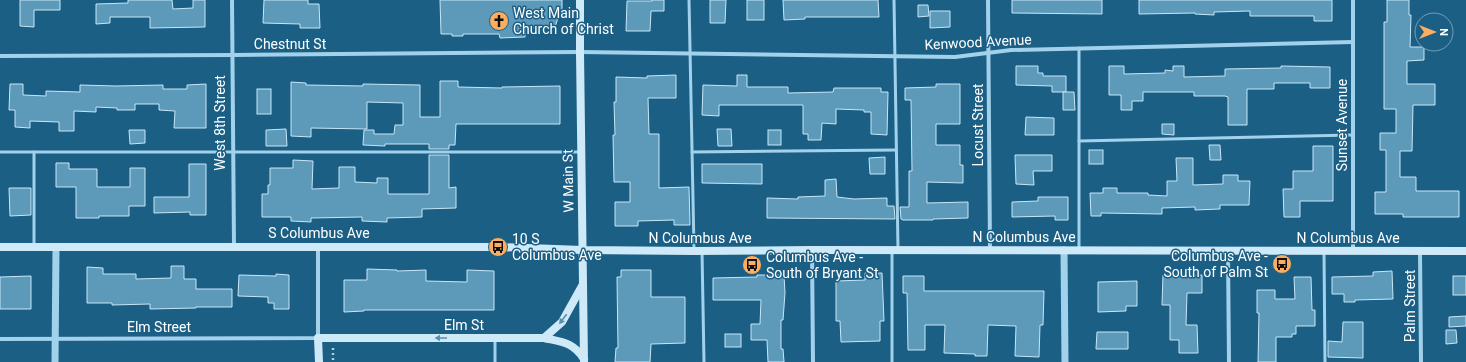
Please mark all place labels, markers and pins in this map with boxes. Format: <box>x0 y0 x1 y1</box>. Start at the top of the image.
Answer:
place label: West Main Church of Christ <box>513 5 614 37</box>
church icon: West Main Church of Christ <box>488 10 510 32</box>
place label: 10 S Columbus Ave <box>512 231 602 263</box>
bus stop icon: 10 S Columbus Ave <box>487 236 509 258</box>
place label: Columbus Ave - South of Palm St <box>1163 248 1268 280</box>
place label: Columbus Ave - South of Bryant St <box>766 249 879 281</box>
bus stop icon: Columbus Ave - South of Palm St <box>1271 253 1293 275</box>
bus stop icon: Columbus Ave - South of Bryant St <box>741 254 763 276</box>

